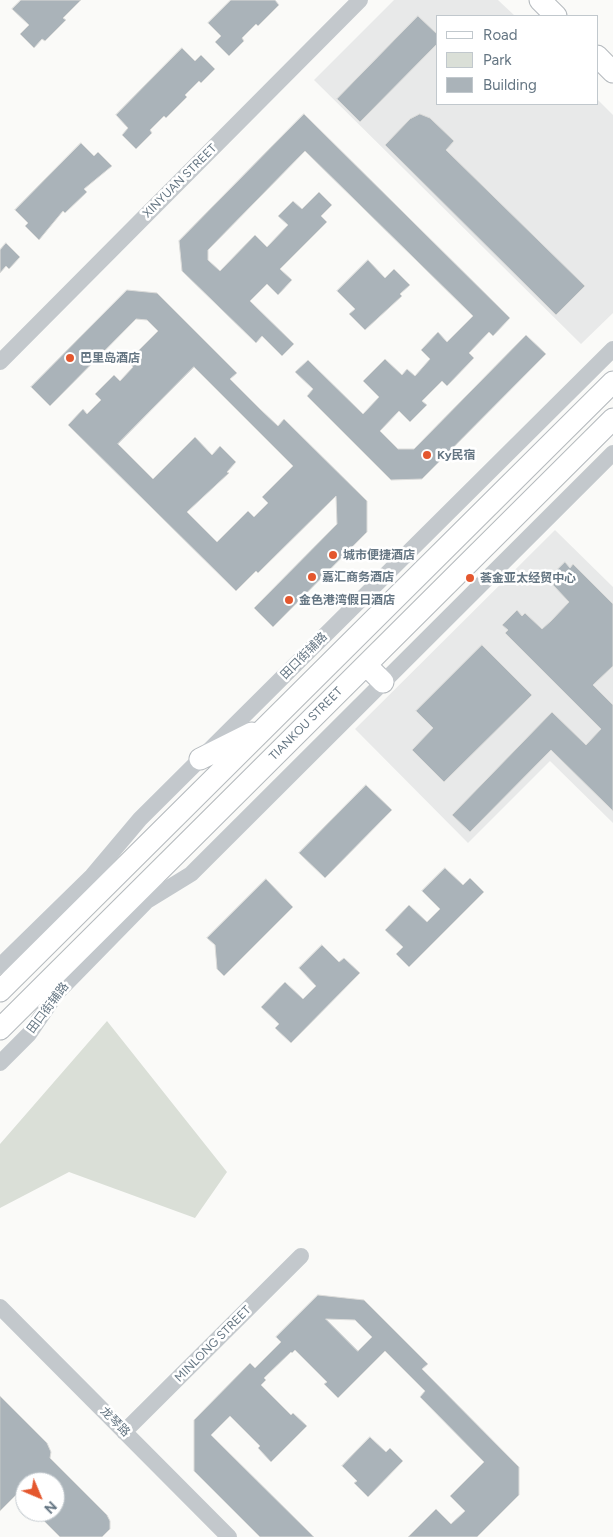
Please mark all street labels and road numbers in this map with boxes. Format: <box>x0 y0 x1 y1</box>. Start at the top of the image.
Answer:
street label: XINYUAN STREET <box>140 141 220 221</box>
street label: 田口街辅路 <box>278 630 330 682</box>
street label: TIANKOU STREET <box>266 684 346 764</box>
street label: 田口街辅路 <box>24 980 72 1036</box>
street label: MINLONG STREET <box>172 1303 254 1385</box>
street label: 龙琴路 <box>97 1404 133 1440</box>

